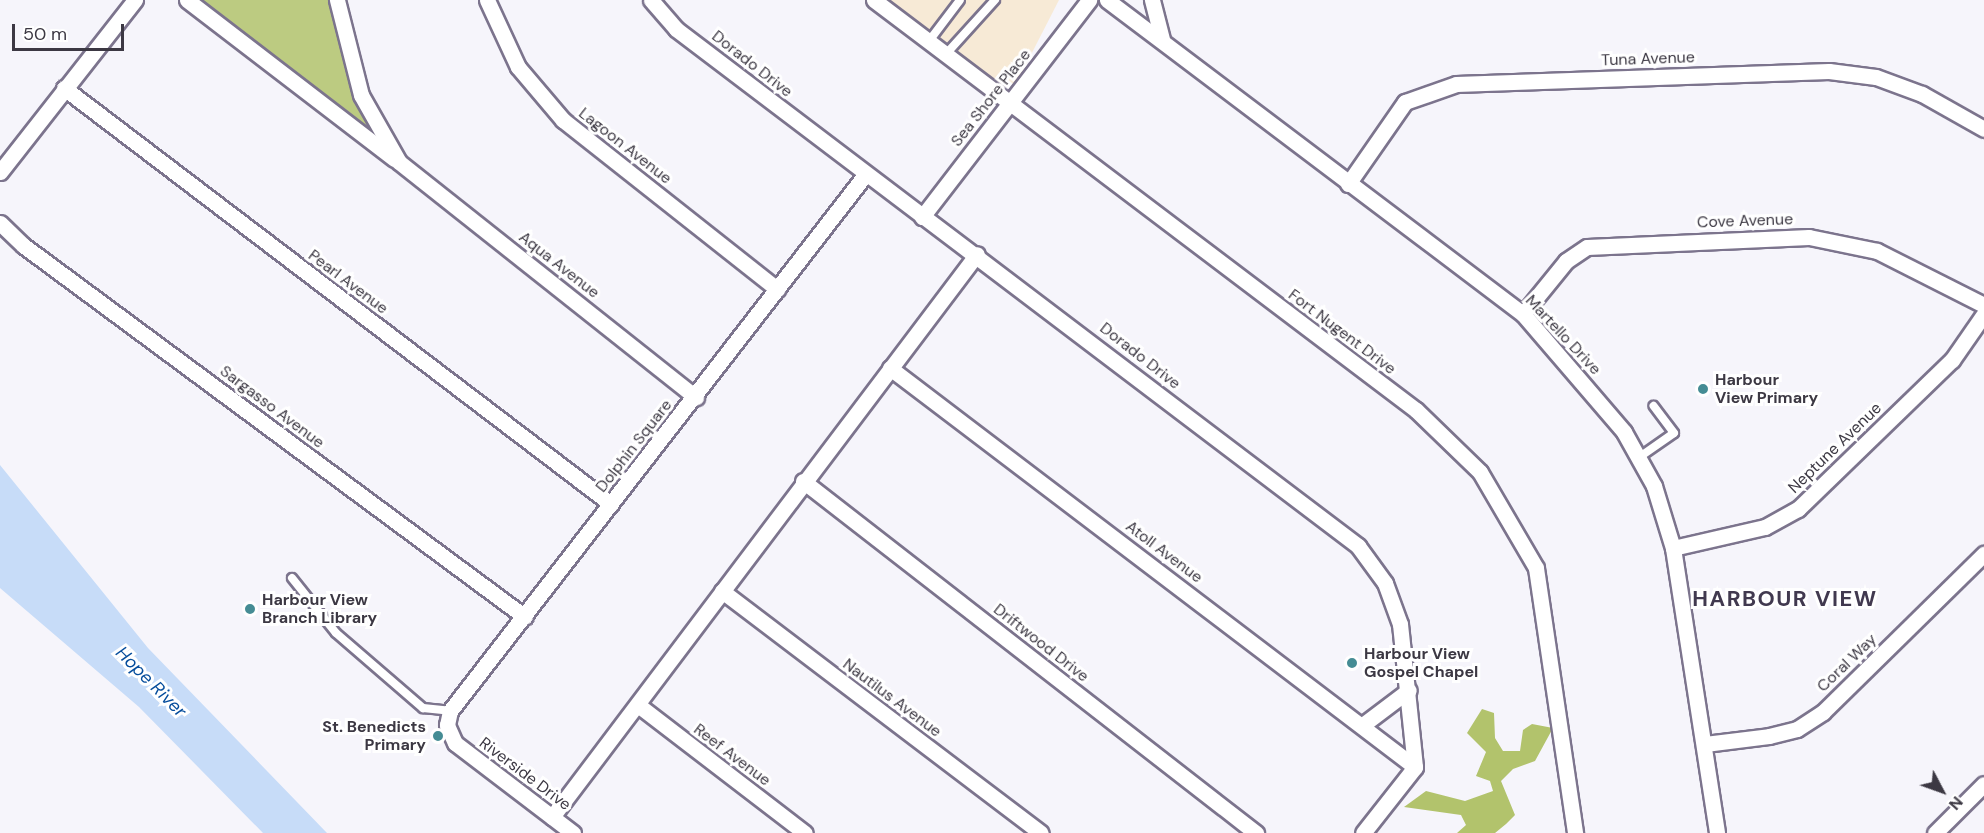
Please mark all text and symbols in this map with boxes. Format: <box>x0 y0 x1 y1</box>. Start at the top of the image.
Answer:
scale bar <box>15 12 128 50</box>
text: 50 m <box>23 22 67 46</box>
street label: Dorado Drive <box>708 27 796 101</box>
street label: Sea Shore Place <box>947 46 1035 150</box>
street label: Tuna Avenue <box>1601 48 1695 70</box>
street label: Lagoon Avenue <box>575 104 675 188</box>
street label: Cove Avenue <box>1697 210 1793 232</box>
street label: Aqua Avenue <box>515 228 603 302</box>
street label: Pearl Avenue <box>304 246 392 318</box>
street label: Fort Nugent Drive <box>1284 285 1400 379</box>
street label: Martello Drive <box>1521 291 1605 379</box>
street label: Dorado Drive <box>1096 319 1184 393</box>
street label: Sargasso Avenue <box>216 362 328 452</box>
place label: Harbour View Primary <box>1715 370 1818 408</box>
marker: Harbour View Primary <box>1696 382 1710 396</box>
street label: Dolphin Square <box>592 396 676 496</box>
street label: Neptune Avenue <box>1784 399 1886 497</box>
street label: Atoll Avenue <box>1122 517 1206 587</box>
district label: HARBOUR VIEW <box>1692 586 1878 612</box>
place label: Harbour View Branch Library <box>262 590 377 628</box>
street label: Driftwood Drive <box>990 600 1092 686</box>
marker: Harbour View Branch Library <box>243 602 257 616</box>
street label: Coral Way <box>1813 630 1881 696</box>
water label: Hope River <box>111 642 191 722</box>
place label: Harbour View Gospel Chapel <box>1364 644 1478 682</box>
street label: Nautilus Avenue <box>839 655 945 741</box>
marker: Harbour View Gospel Chapel <box>1345 656 1359 670</box>
place label: St. Benedicts Primary <box>322 717 426 755</box>
street label: Reef Avenue <box>690 720 774 790</box>
marker: St. Benedicts Primary <box>431 729 445 743</box>
street label: Riverside Drive <box>475 733 575 815</box>
north arrow <box>1912 761 1972 821</box>
text: N <box>1944 792 1968 814</box>

